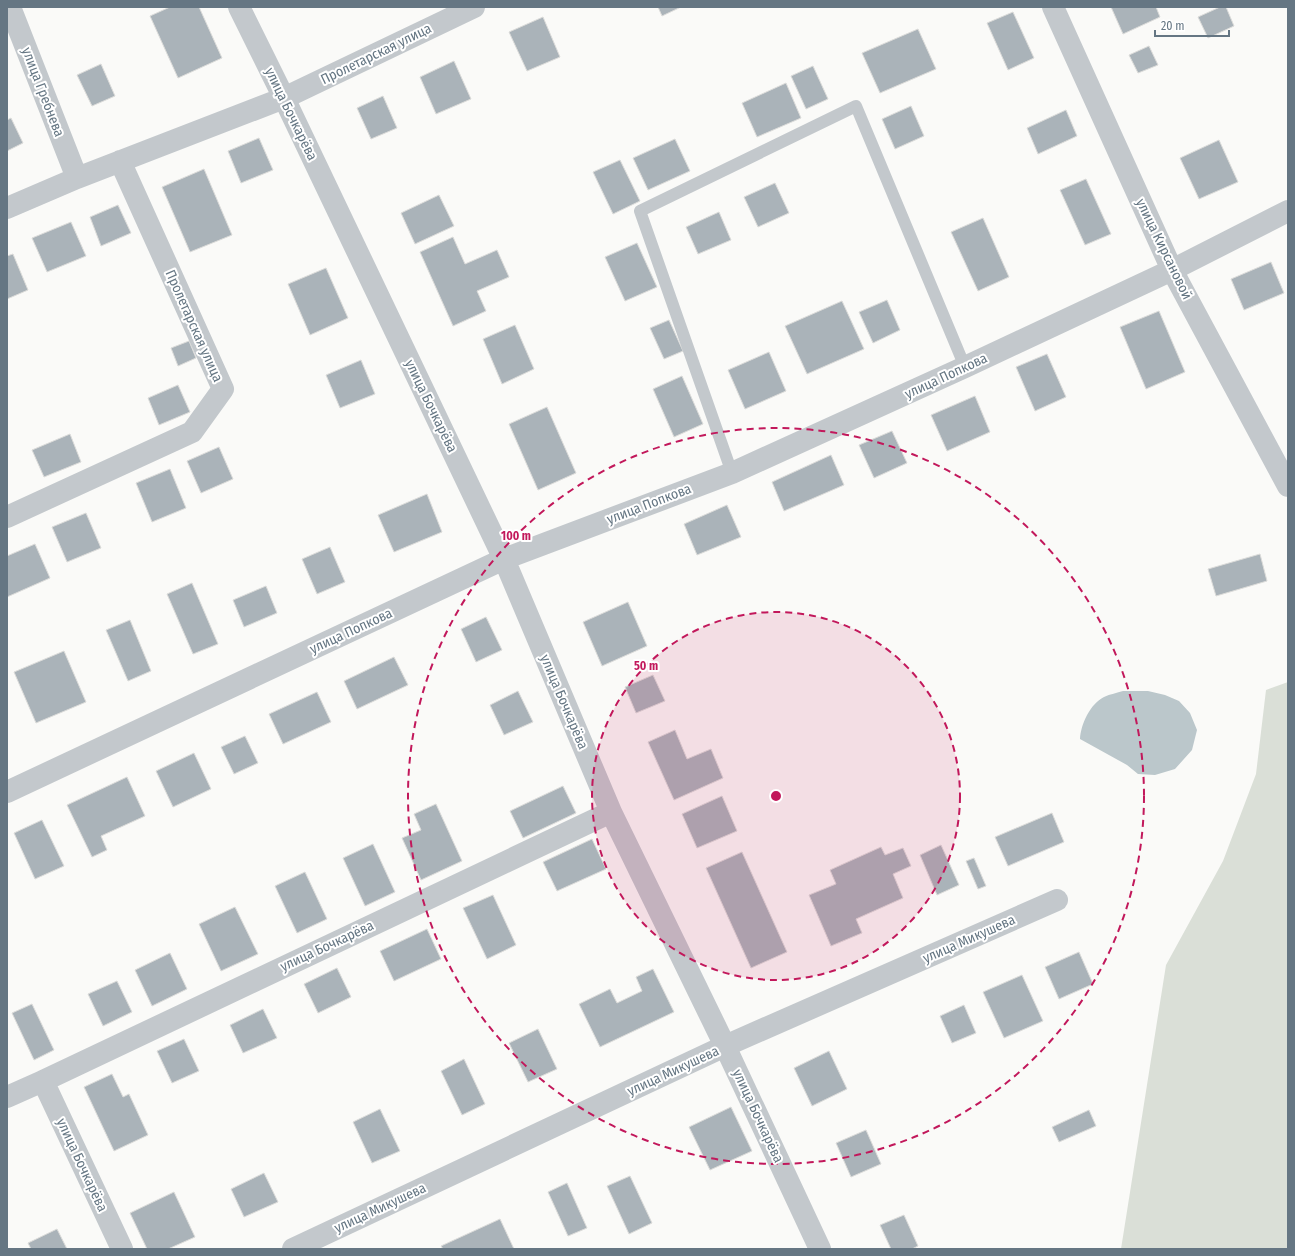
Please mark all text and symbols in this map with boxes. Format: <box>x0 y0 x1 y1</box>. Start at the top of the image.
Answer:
scale bar <box>1155 12 1229 38</box>
text: 20 m <box>1161 19 1185 33</box>
street label: Пролетарская улица <box>318 20 434 88</box>
street label: улица Гребнева <box>18 45 68 139</box>
street label: улица Бочкарёва <box>261 65 321 163</box>
street label: улица Кирсановой <box>1132 196 1196 302</box>
street label: Пролетарская улица <box>162 267 226 385</box>
street label: улица Попкова <box>902 349 990 403</box>
street label: улица Бочкарёва <box>401 357 461 455</box>
street label: улица Попкова <box>604 480 694 528</box>
text: 100 m <box>501 529 531 543</box>
street label: улица Попкова <box>307 604 395 658</box>
street label: улица Бочкарёва <box>536 652 592 752</box>
text: 50 m <box>634 659 658 673</box>
centre of rings <box>769 789 783 803</box>
street label: улица Микушева <box>920 911 1018 967</box>
street label: улица Бочкарёва <box>277 917 377 975</box>
street label: улица Микушева <box>624 1042 722 1100</box>
street label: улица Бочкарёва <box>729 1066 787 1166</box>
street label: улица Бочкарёва <box>53 1115 111 1215</box>
street label: улица Микушева <box>331 1179 429 1237</box>

